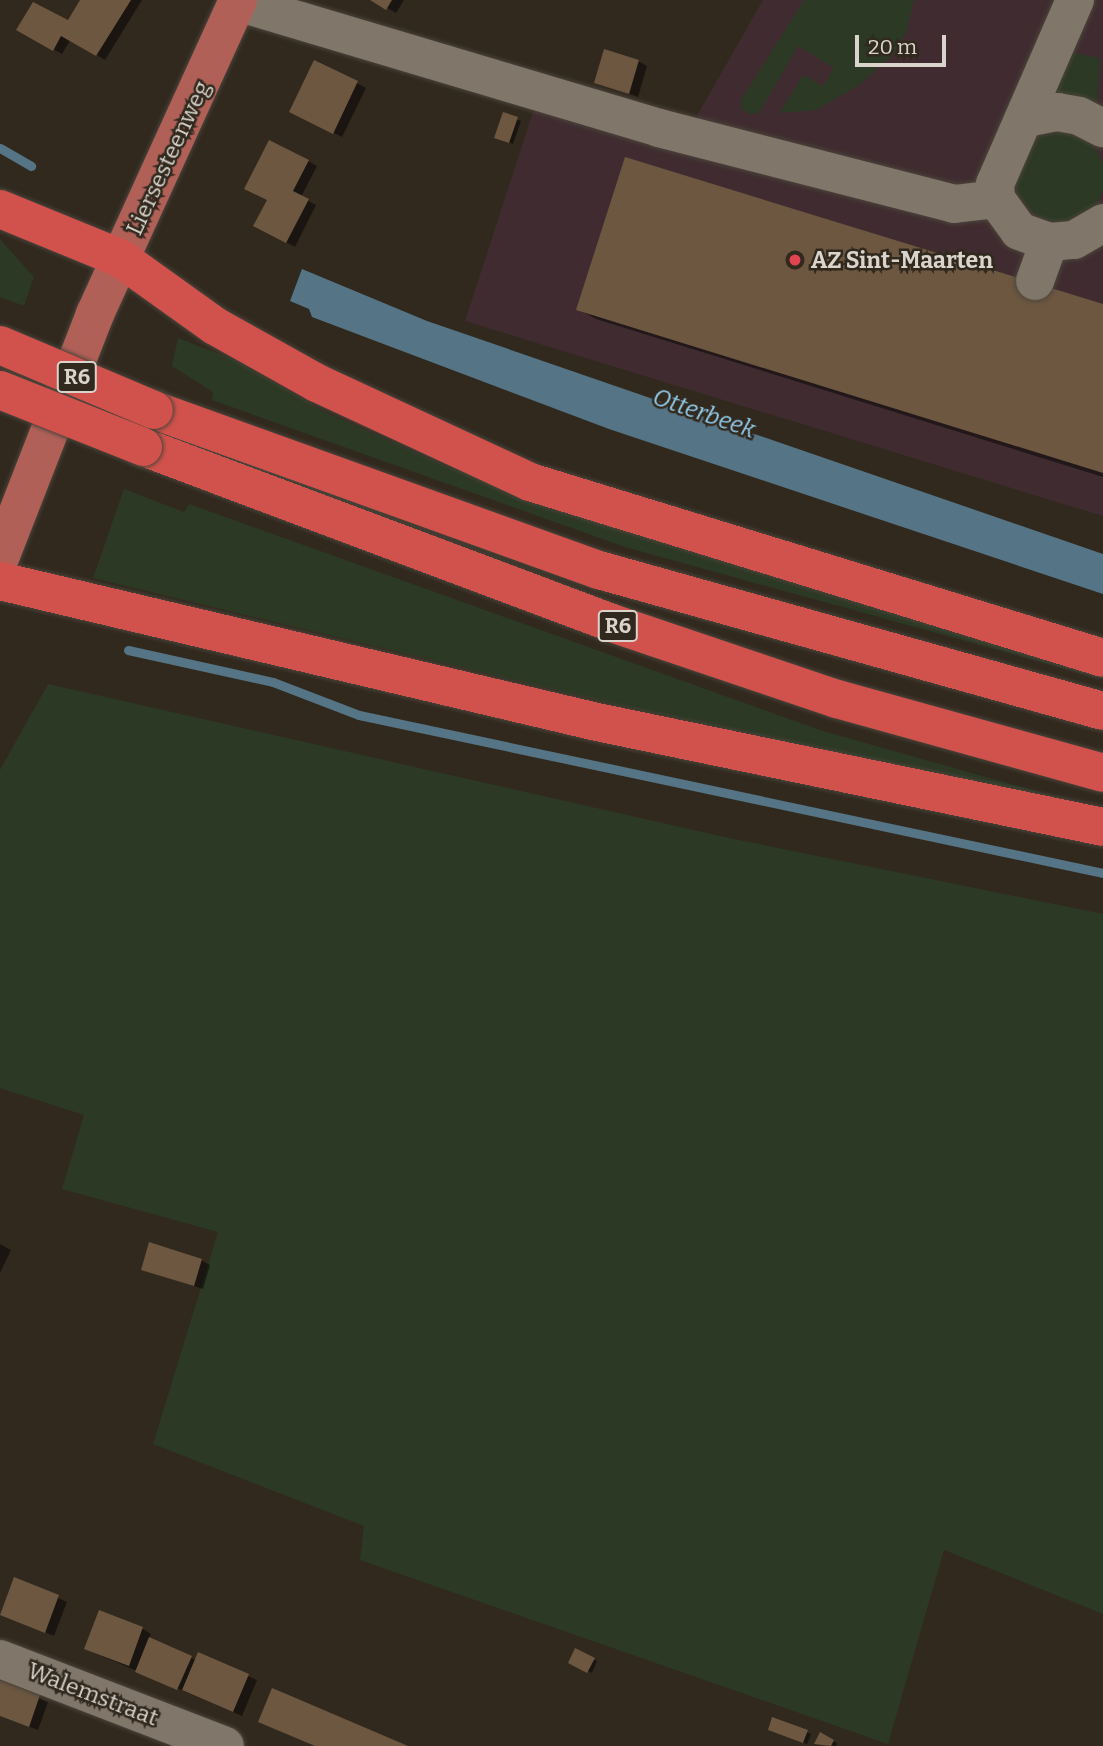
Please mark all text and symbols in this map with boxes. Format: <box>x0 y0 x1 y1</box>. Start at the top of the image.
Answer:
scale bar <box>858 21 949 65</box>
text: 20 m <box>868 34 917 60</box>
street label: Liersesteenweg <box>120 77 216 239</box>
place label: AZ Sint-Maarten <box>811 246 993 274</box>
marker: AZ Sint-Maarten <box>785 250 805 270</box>
road number: R6 <box>56 360 98 394</box>
water label: Otterbeek <box>649 383 759 445</box>
road number: R6 <box>597 608 639 644</box>
street label: Walemstraat <box>24 1656 162 1732</box>

